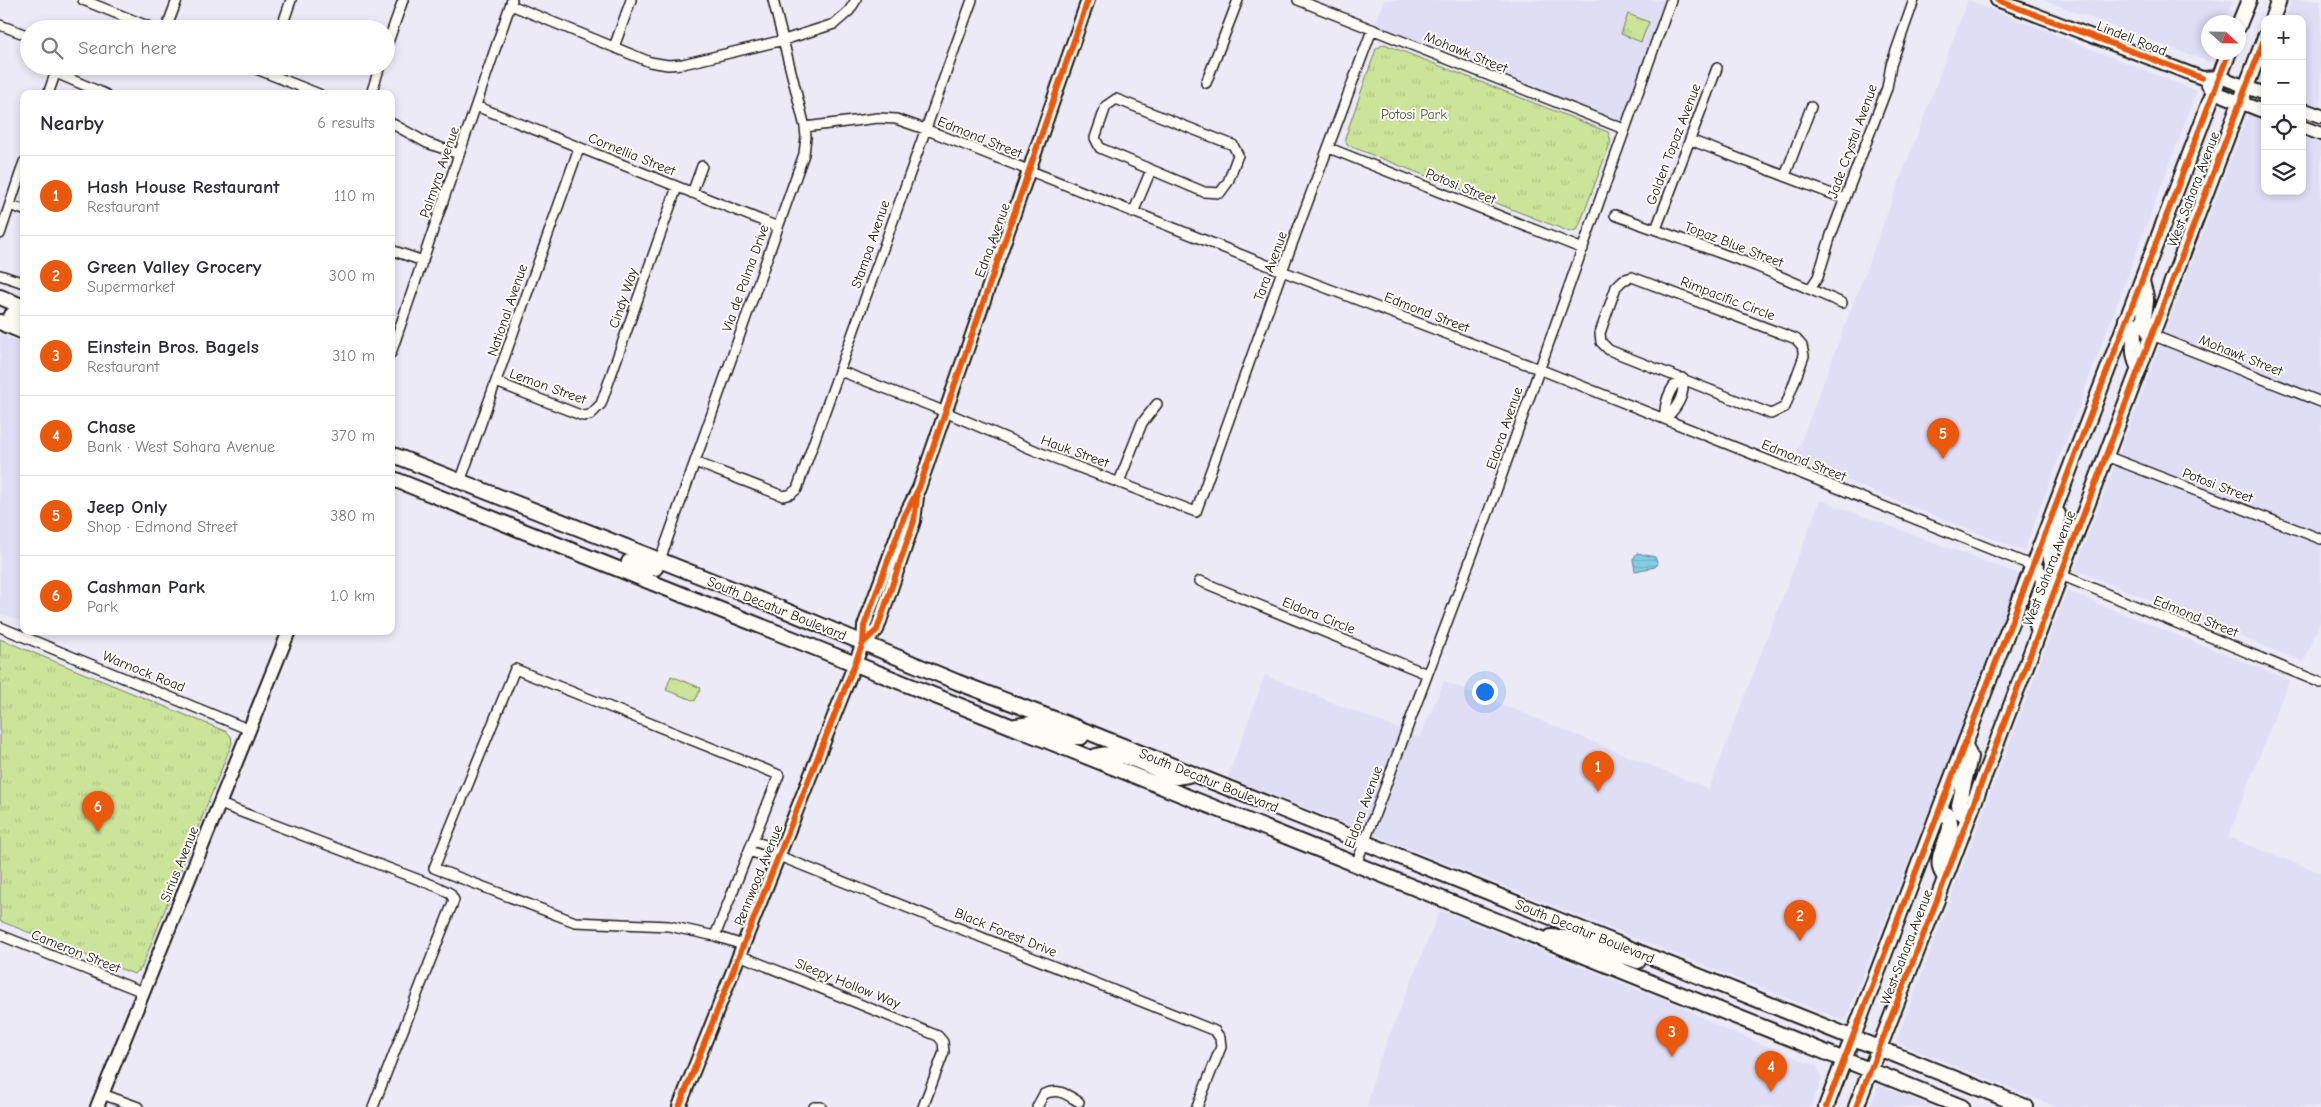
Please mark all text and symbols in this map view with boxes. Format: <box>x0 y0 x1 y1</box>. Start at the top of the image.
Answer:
north arrow <box>2201 15 2246 60</box>
map controls <box>2261 15 2306 195</box>
button: + <box>2261 15 2306 60</box>
street label: Lindell Road <box>2095 17 2169 60</box>
search box <box>20 20 395 75</box>
street label: Mohawk Street <box>1421 28 1511 77</box>
icon: search <box>38 34 66 62</box>
text: Search here <box>78 37 177 59</box>
button: − <box>2261 60 2306 105</box>
street label: Golden Topaz Avenue <box>1642 81 1704 207</box>
street label: Jade Crystal Avenue <box>1824 82 1881 201</box>
button: locate <box>2261 105 2306 150</box>
park label: Potosi Park <box>1381 106 1447 123</box>
text: Nearby <box>40 111 104 135</box>
street label: Edmond Street <box>935 113 1026 163</box>
text: 6 results <box>317 114 375 132</box>
street label: Palmyra Avenue <box>416 124 463 220</box>
street label: Cornellia Street <box>586 129 679 180</box>
street label: West Sahara Avenue <box>2164 129 2223 249</box>
button: layers <box>2261 150 2306 195</box>
street label: Potosi Street <box>1423 165 1499 209</box>
text: Hash House Restaurant <box>87 176 280 198</box>
text: 1 <box>53 187 59 205</box>
text: 110 m <box>334 187 375 205</box>
text: Restaurant <box>87 198 159 216</box>
street label: Stampa Avenue <box>847 198 894 290</box>
street label: Edna Avenue <box>971 201 1014 280</box>
street label: Topaz Blue Street <box>1682 218 1787 271</box>
street label: Via de Palma Drive <box>718 222 773 334</box>
street label: Tara Avenue <box>1250 229 1291 303</box>
text: Green Valley Grocery <box>87 256 261 278</box>
street label: National Avenue <box>484 262 531 358</box>
street label: Cindy Way <box>605 265 642 330</box>
text: 2 <box>52 267 60 285</box>
text: 300 m <box>329 267 375 285</box>
street label: Rimpacific Circle <box>1678 273 1778 324</box>
text: Supermarket <box>87 278 175 296</box>
street label: Edmond Street <box>1382 288 1473 337</box>
street label: Mohawk Street <box>2196 331 2286 380</box>
text: Einstein Bros. Bagels <box>87 336 259 358</box>
text: 3 <box>52 347 60 365</box>
text: 310 m <box>332 347 375 365</box>
text: Restaurant <box>87 358 159 376</box>
street label: Lemon Street <box>507 365 589 409</box>
street label: Eldora Avenue <box>1482 385 1527 472</box>
text: Chase <box>87 416 136 438</box>
pin: 5 <box>1927 418 1959 459</box>
text: 4 <box>52 427 60 445</box>
text: 370 m <box>331 427 375 445</box>
street label: Hauk Street <box>1039 431 1112 472</box>
street label: Edmond Street <box>1759 436 1850 486</box>
text: Bank · West Sahara Avenue <box>87 438 275 456</box>
street label: Potosi Street <box>2180 464 2256 507</box>
text: Jeep Only <box>87 496 167 518</box>
text: 5 <box>52 507 60 525</box>
text: 380 m <box>330 507 375 525</box>
street label: West Sahara Avenue <box>2020 508 2079 628</box>
text: Shop · Edmond Street <box>87 518 237 536</box>
street label: South Decatur Boulevard <box>705 573 849 644</box>
text: Cashman Park <box>87 576 205 598</box>
text: 6 <box>52 587 60 605</box>
text: 1.0 km <box>330 587 375 605</box>
street label: Edmond Street <box>2151 592 2242 642</box>
street label: Eldora Circle <box>1280 593 1358 638</box>
text: Park <box>87 598 118 616</box>
street label: Warnock Road <box>100 647 188 696</box>
your location <box>1472 679 1498 705</box>
street label: South Decatur Boulevard <box>1137 745 1281 816</box>
pin: 1 <box>1582 751 1614 792</box>
street label: Eldora Avenue <box>1341 764 1386 851</box>
pin: 6 <box>82 791 114 832</box>
street label: Pennwood Avenue <box>730 822 786 928</box>
street label: Sirius Avenue <box>157 824 202 904</box>
street label: West Sahara Avenue <box>1877 887 1936 1007</box>
street label: South Decatur Boulevard <box>1513 896 1657 967</box>
pin: 2 <box>1784 900 1816 941</box>
street label: Black Forest Drive <box>952 904 1059 961</box>
street label: Cameron Street <box>29 926 124 977</box>
street label: Sleepy Hollow Way <box>793 955 904 1013</box>
pin: 3 <box>1656 1016 1688 1057</box>
pin: 4 <box>1755 1051 1787 1092</box>

